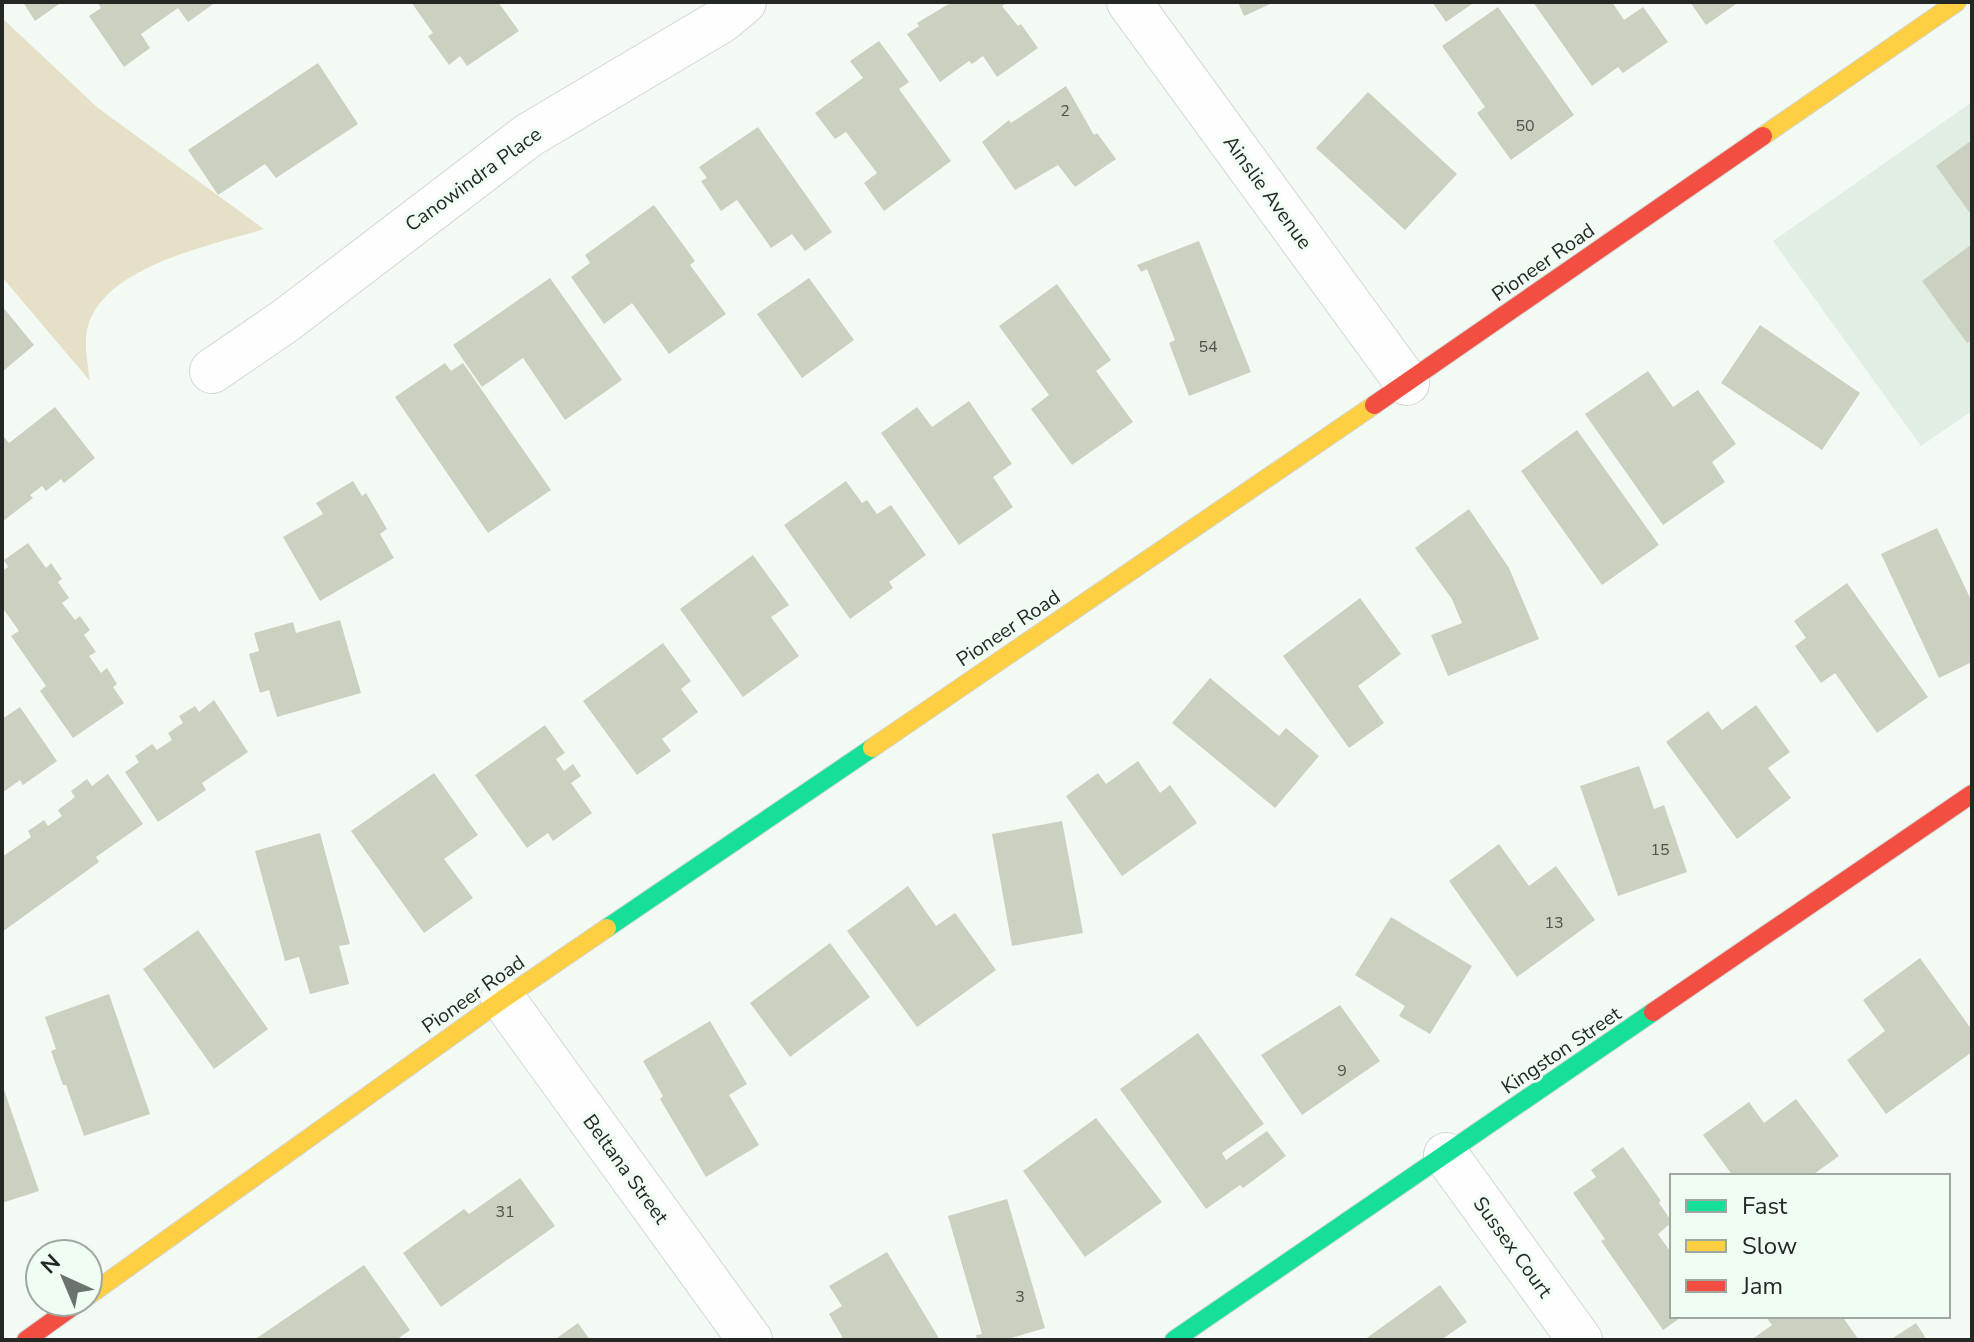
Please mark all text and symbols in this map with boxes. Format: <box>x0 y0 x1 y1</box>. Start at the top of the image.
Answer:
house number: 2 <box>1060 100 1070 122</box>
house number: 50 <box>1515 115 1535 137</box>
street label: Canowindra Place <box>400 121 547 238</box>
street label: Ainslie Avenue <box>1217 130 1318 255</box>
street label: Pioneer Road <box>1486 217 1600 308</box>
house number: 54 <box>1198 336 1218 358</box>
street label: Pioneer Road <box>951 584 1066 673</box>
house number: 15 <box>1650 839 1670 861</box>
house number: 13 <box>1544 912 1564 934</box>
street label: Pioneer Road <box>416 949 530 1040</box>
street label: Kingston Street <box>1496 1000 1627 1100</box>
house number: 9 <box>1337 1060 1347 1082</box>
street label: Beltana Street <box>577 1109 675 1230</box>
legend <box>1670 1174 1950 1318</box>
text: Fast <box>1742 1190 1788 1222</box>
street label: Sussex Court <box>1467 1191 1559 1304</box>
house number: 31 <box>495 1201 515 1223</box>
text: Slow <box>1742 1230 1797 1262</box>
north arrow <box>24 1238 104 1318</box>
text: N <box>34 1248 67 1281</box>
text: Jam <box>1741 1270 1783 1302</box>
house number: 3 <box>1015 1286 1025 1308</box>

